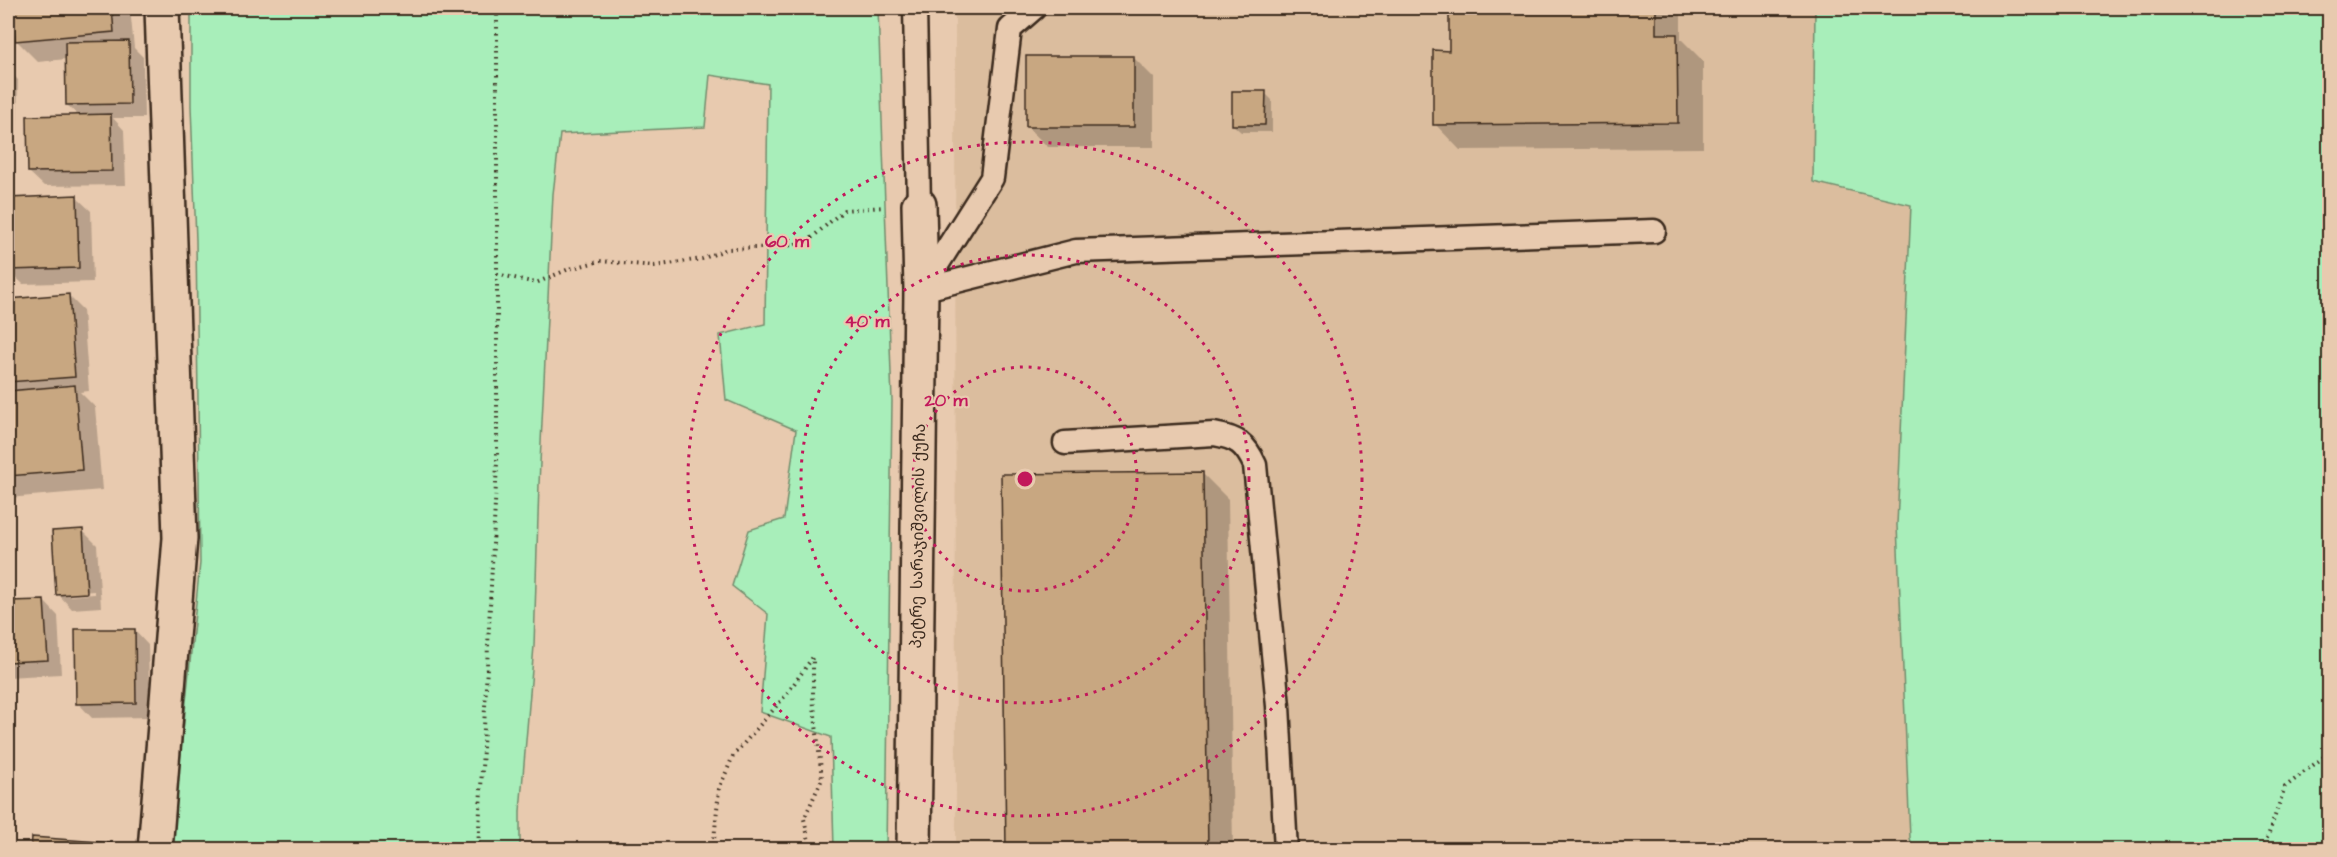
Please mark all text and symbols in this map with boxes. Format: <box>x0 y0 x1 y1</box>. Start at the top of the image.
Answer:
text: 60 m <box>765 229 810 254</box>
text: 40 m <box>845 309 890 334</box>
text: 20 m <box>924 388 968 413</box>
street label: პეტრე სარაჯიშვილის ქუჩა <box>905 423 931 649</box>
centre of rings <box>1015 469 1035 489</box>

